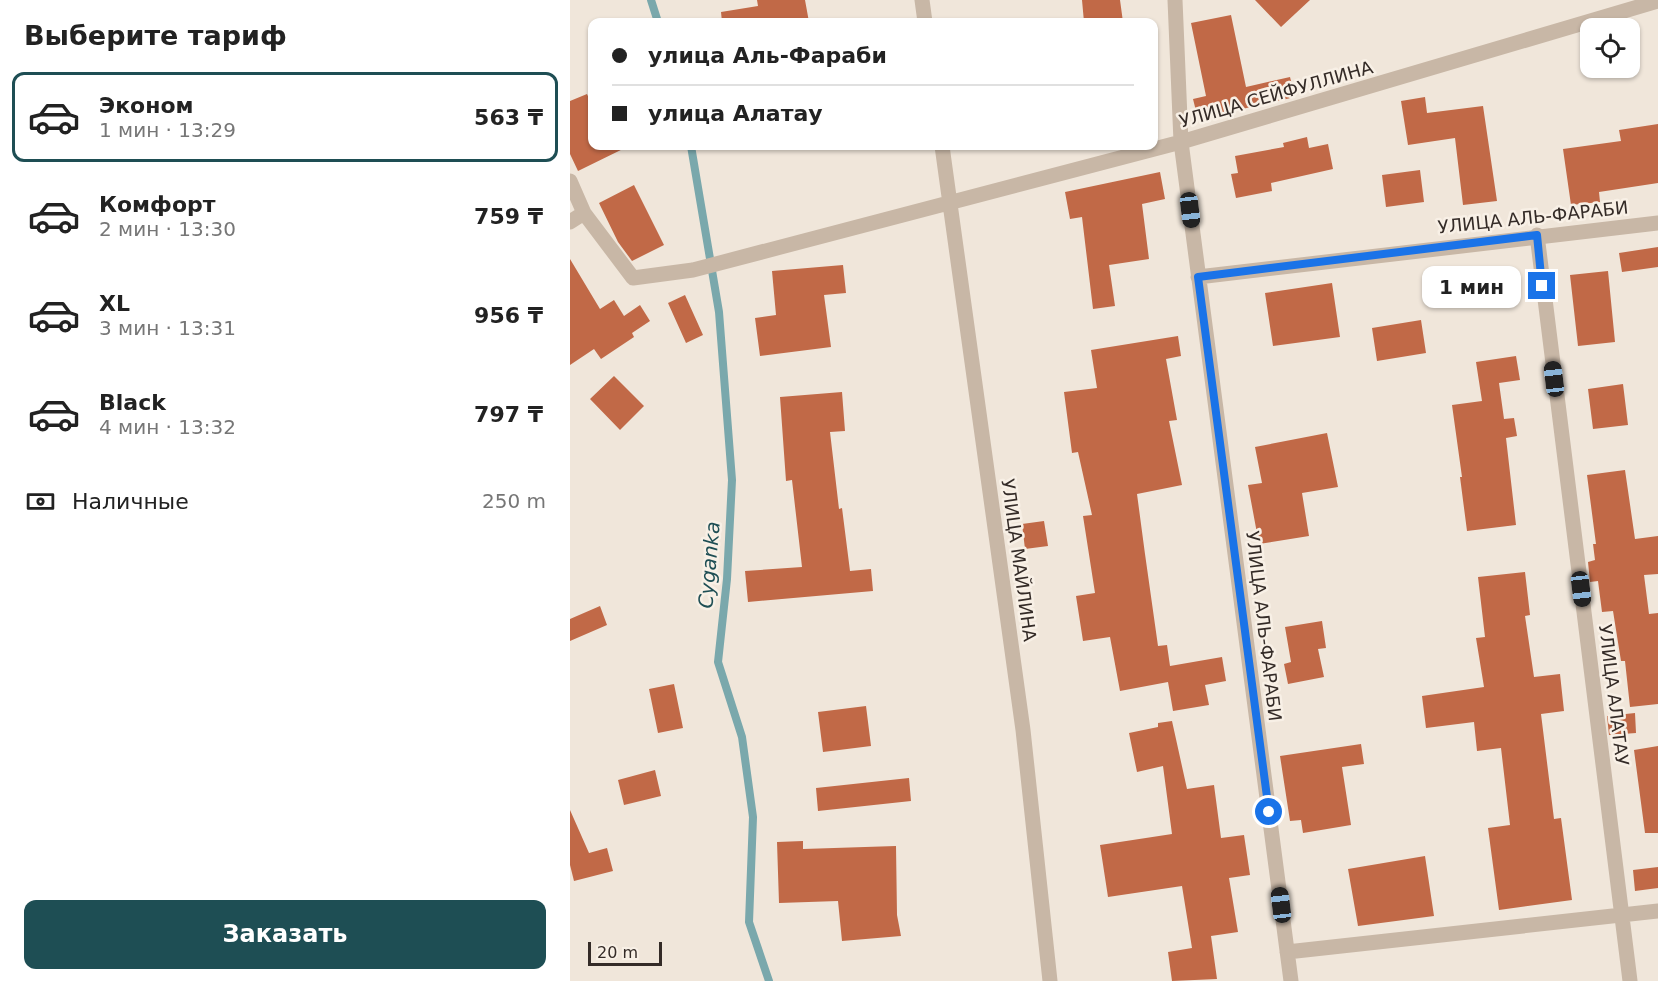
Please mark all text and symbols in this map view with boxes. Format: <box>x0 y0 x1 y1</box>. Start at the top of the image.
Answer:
map controls <box>1580 18 1640 78</box>
button: locate <box>1580 18 1640 78</box>
text: Выберите тариф <box>24 20 287 51</box>
text: улица Аль-Фараби <box>648 43 887 68</box>
street label: УЛИЦА СЕЙФУЛЛИНА <box>1177 56 1376 132</box>
icon: car <box>27 90 81 144</box>
text: Эконом <box>99 93 194 118</box>
text: улица Алатау <box>648 101 823 126</box>
text: 563 ₸ <box>474 105 543 130</box>
text: 1 мин · 13:29 <box>99 118 236 142</box>
icon: car <box>27 189 81 243</box>
car <box>1179 191 1201 229</box>
text: Комфорт <box>99 192 216 217</box>
street label: УЛИЦА АЛЬ-ФАРАБИ <box>1437 197 1629 237</box>
text: 759 ₸ <box>474 204 543 229</box>
text: 2 мин · 13:30 <box>99 217 236 241</box>
callout: 1 мин <box>1422 265 1521 307</box>
route end <box>1528 272 1555 299</box>
text: 1 мин <box>1439 275 1504 299</box>
icon: car <box>27 288 81 342</box>
text: XL <box>99 291 130 316</box>
text: 956 ₸ <box>474 303 543 328</box>
text: 3 мин · 13:31 <box>99 316 236 340</box>
car <box>1543 360 1565 398</box>
icon: car <box>27 387 81 441</box>
text: Black <box>99 390 166 415</box>
text: 797 ₸ <box>474 402 543 427</box>
text: 4 мин · 13:32 <box>99 415 236 439</box>
street label: УЛИЦА МАЙЛИНА <box>997 477 1041 643</box>
icon: cash <box>24 485 57 518</box>
text: Наличные <box>72 489 189 514</box>
text: 250 m <box>482 489 546 513</box>
water label: Cyganka <box>693 520 725 610</box>
street label: УЛИЦА АЛЬ-ФАРАБИ <box>1242 530 1286 722</box>
car <box>1570 570 1592 608</box>
street label: УЛИЦА АЛАТАУ <box>1595 623 1633 767</box>
route start <box>1255 798 1282 825</box>
car <box>1270 886 1292 924</box>
button: Заказать <box>24 900 546 969</box>
scale bar <box>588 939 662 966</box>
text: 20 m <box>597 943 638 962</box>

